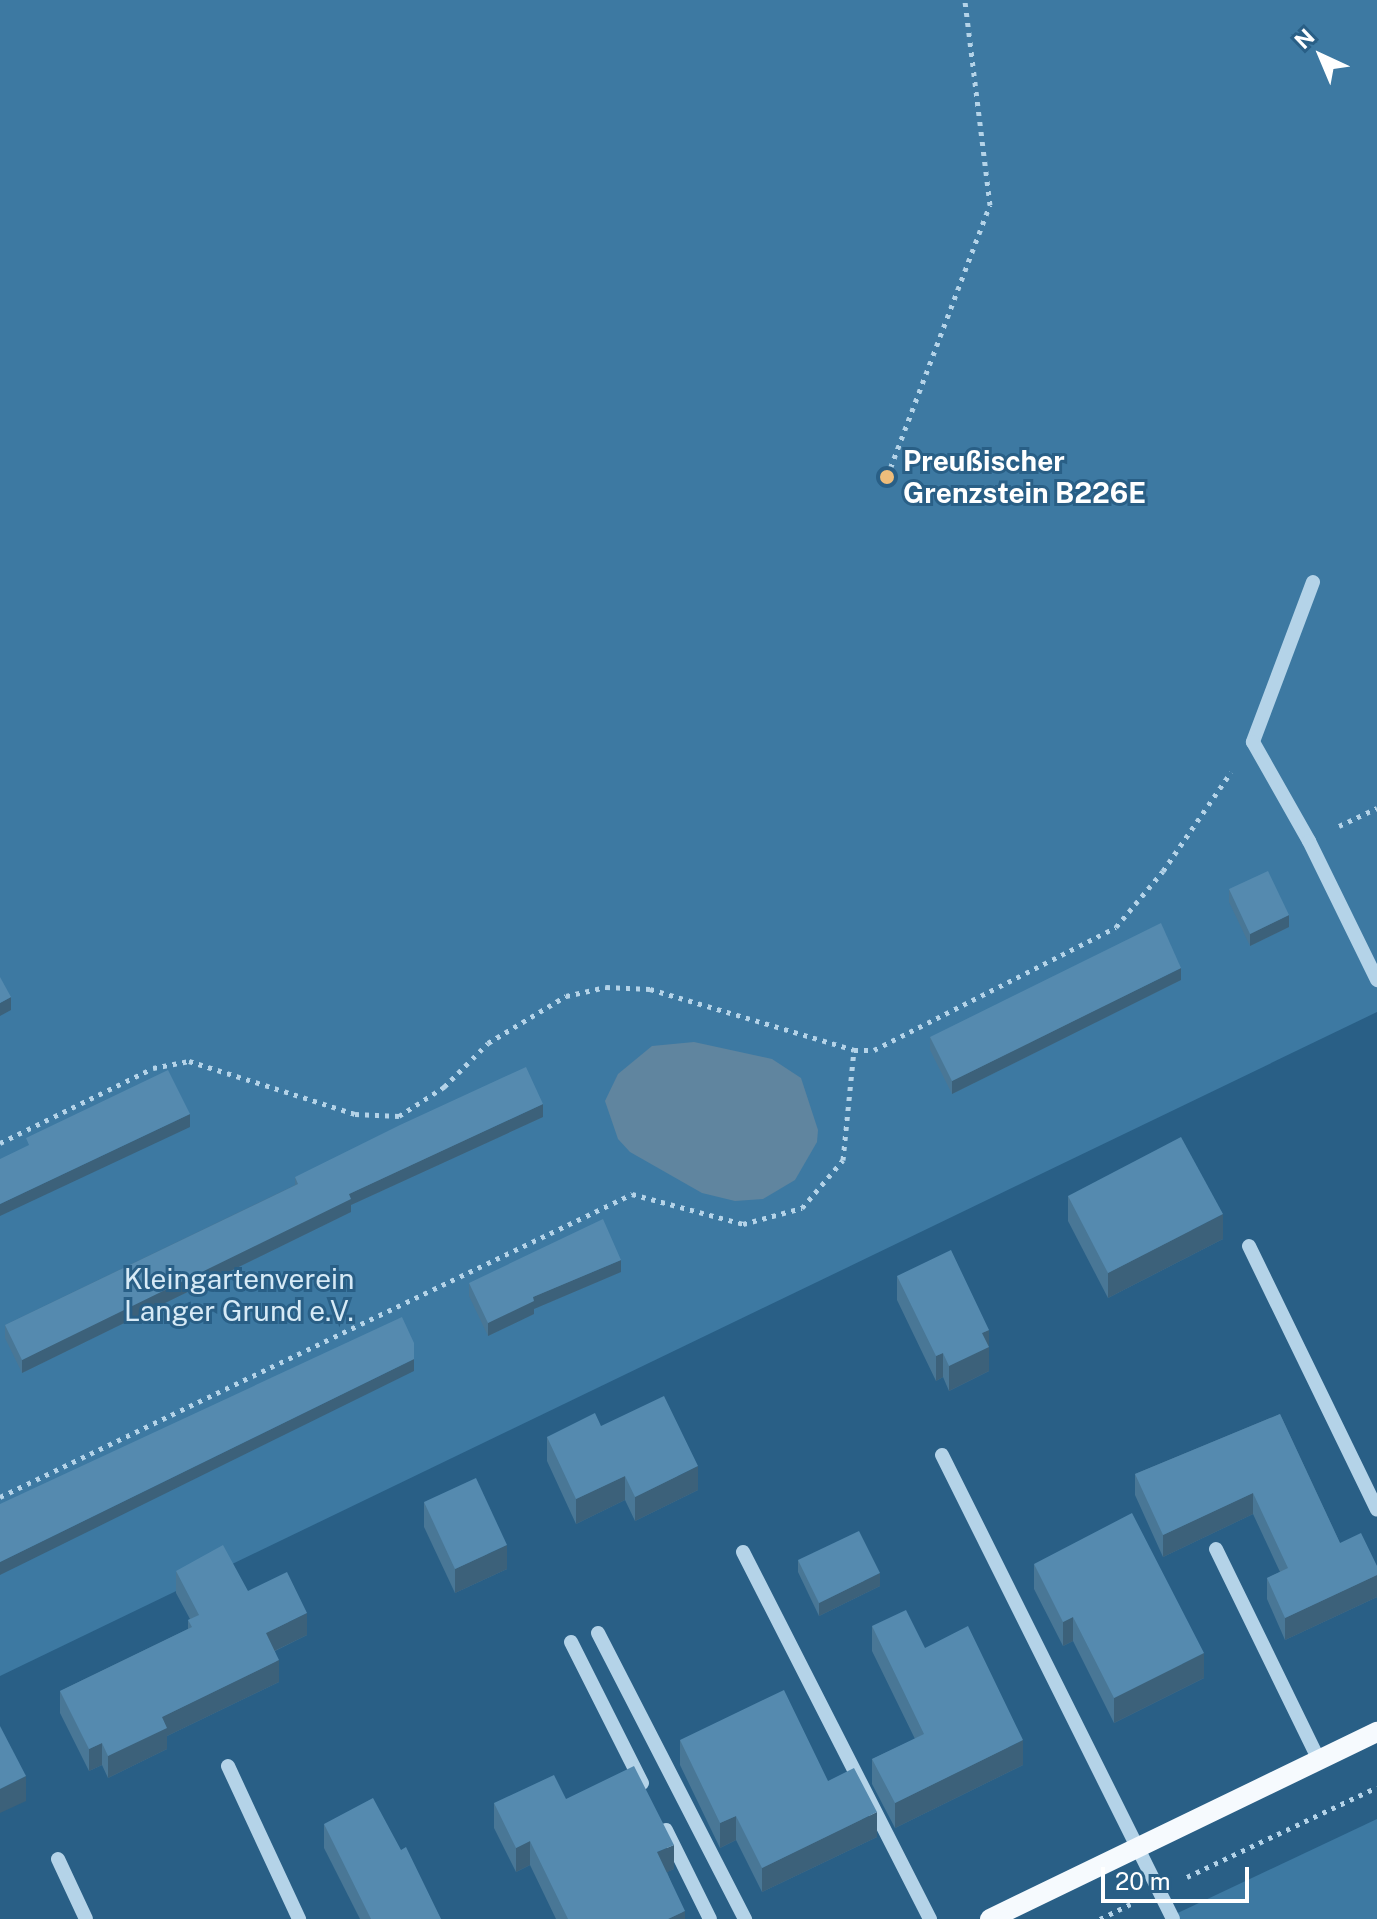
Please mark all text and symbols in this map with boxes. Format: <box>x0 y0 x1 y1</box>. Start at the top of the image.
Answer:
north arrow <box>1281 16 1361 96</box>
text: N <box>1289 23 1320 54</box>
place label: Preußischer Grenzstein B226E <box>903 444 1146 510</box>
marker: Preußischer Grenzstein B226E <box>878 468 896 486</box>
park label: Kleingartenverein Langer Grund e.V. <box>124 1262 354 1328</box>
scale bar <box>1105 1851 1253 1901</box>
text: 20 m <box>1115 1867 1171 1895</box>

